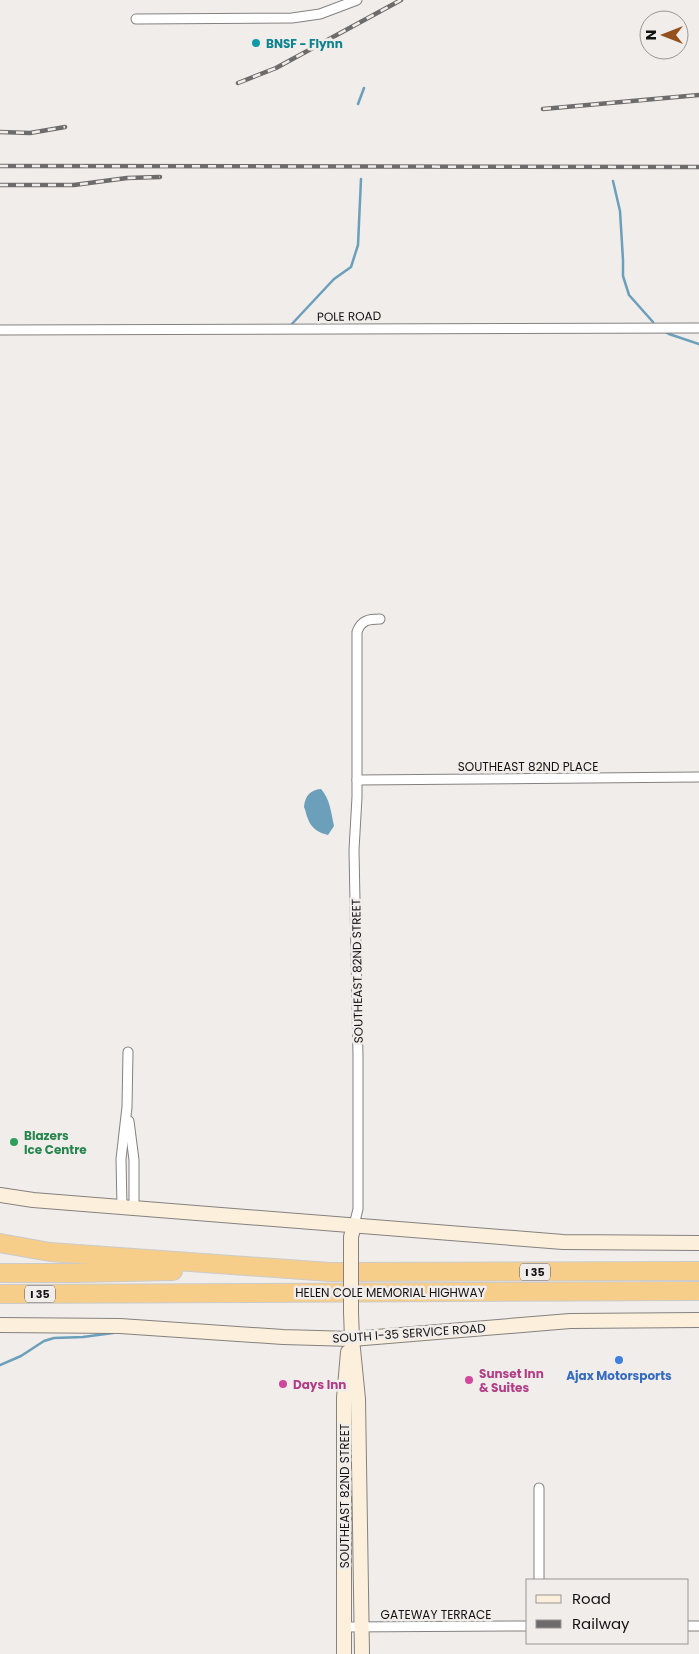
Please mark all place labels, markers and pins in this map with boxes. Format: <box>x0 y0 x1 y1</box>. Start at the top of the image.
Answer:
place label: BNSF - Flynn <box>266 35 343 52</box>
marker: BNSF - Flynn <box>250 37 262 49</box>
place label: Blazers Ice Centre <box>24 1127 87 1158</box>
marker: Blazers Ice Centre <box>8 1136 20 1148</box>
marker: Ajax Motorsports <box>613 1354 625 1366</box>
place label: Sunset Inn & Suites <box>479 1365 544 1396</box>
place label: Ajax Motorsports <box>566 1367 672 1384</box>
marker: Sunset Inn & Suites <box>463 1374 475 1386</box>
place label: Days Inn <box>293 1376 346 1393</box>
marker: Days Inn <box>277 1378 289 1390</box>

